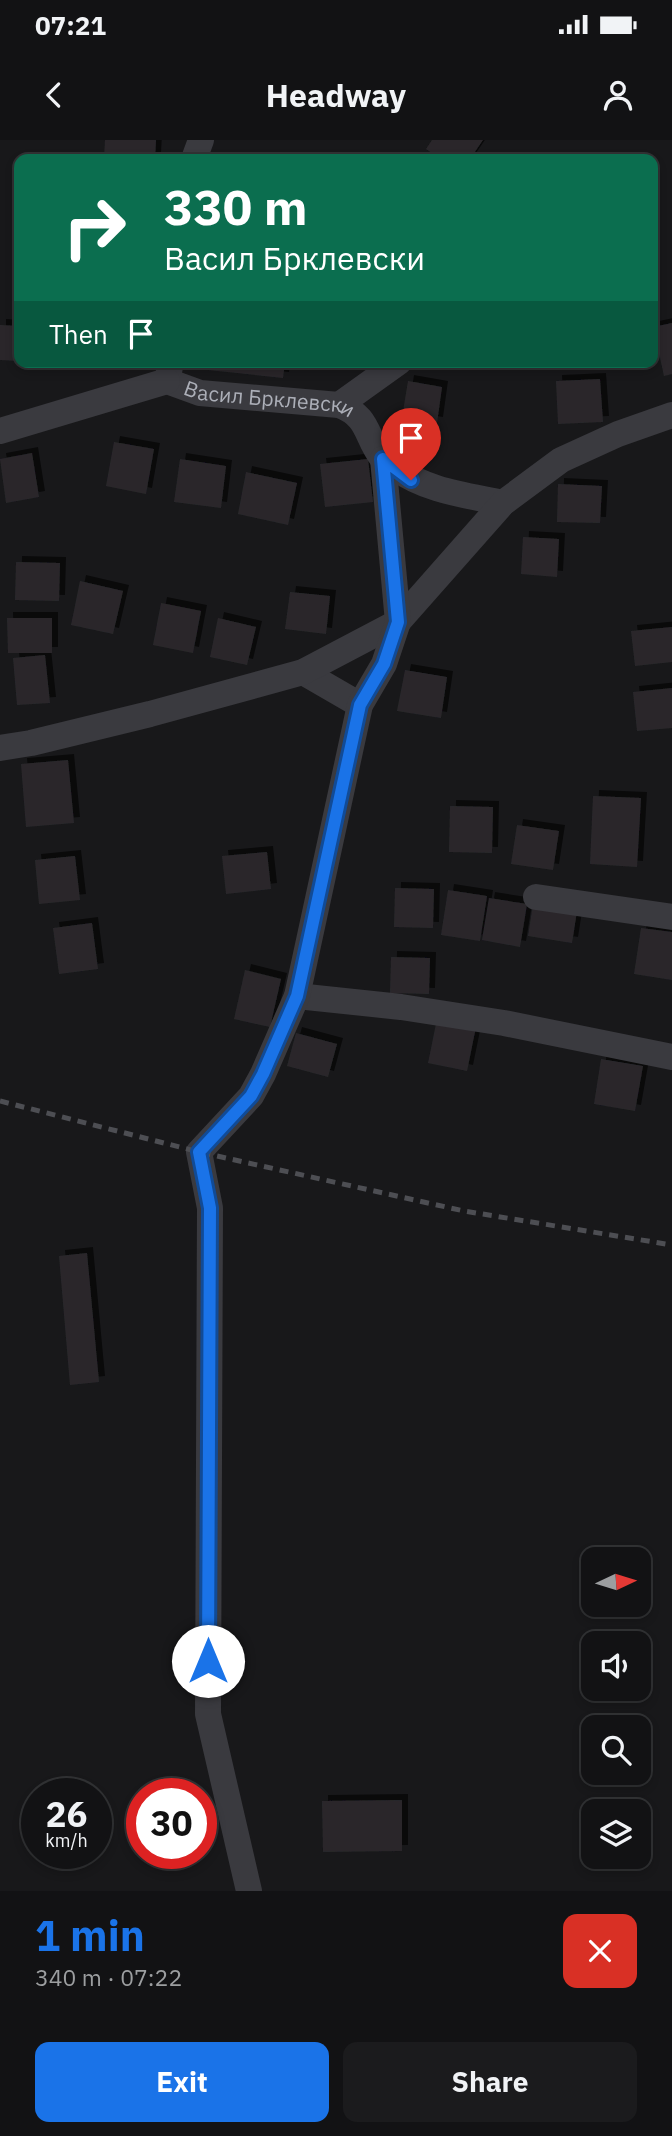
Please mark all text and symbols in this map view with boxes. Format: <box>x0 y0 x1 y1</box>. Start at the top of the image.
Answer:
text: 07:21 <box>35 8 106 42</box>
text: Headway <box>266 74 406 116</box>
icon: back <box>35 76 73 114</box>
icon: person <box>599 76 637 114</box>
text: 330 m <box>164 175 308 238</box>
icon: right <box>49 182 140 273</box>
text: Васил Брклевски <box>164 237 425 279</box>
icon: arrive <box>122 315 160 353</box>
text: Then <box>49 317 108 351</box>
street label: Васил Брклевски <box>180 373 360 423</box>
pin <box>381 408 441 480</box>
icon: arrive <box>392 419 430 457</box>
north arrow <box>581 1547 651 1617</box>
map controls <box>581 1547 651 1869</box>
position arrow <box>171 1624 245 1698</box>
button: sound <box>581 1631 651 1701</box>
button: search <box>581 1715 651 1785</box>
speed limit sign: 30 <box>126 1778 217 1869</box>
text: 26 <box>45 1791 88 1837</box>
button: layers <box>581 1799 651 1869</box>
text: km/h <box>45 1829 88 1852</box>
text: 1 min <box>35 1908 145 1963</box>
button: close <box>563 1914 637 1988</box>
text: 340 m · 07:22 <box>35 1962 182 1992</box>
button: Exit <box>35 2042 329 2122</box>
button: Share <box>343 2042 637 2122</box>

